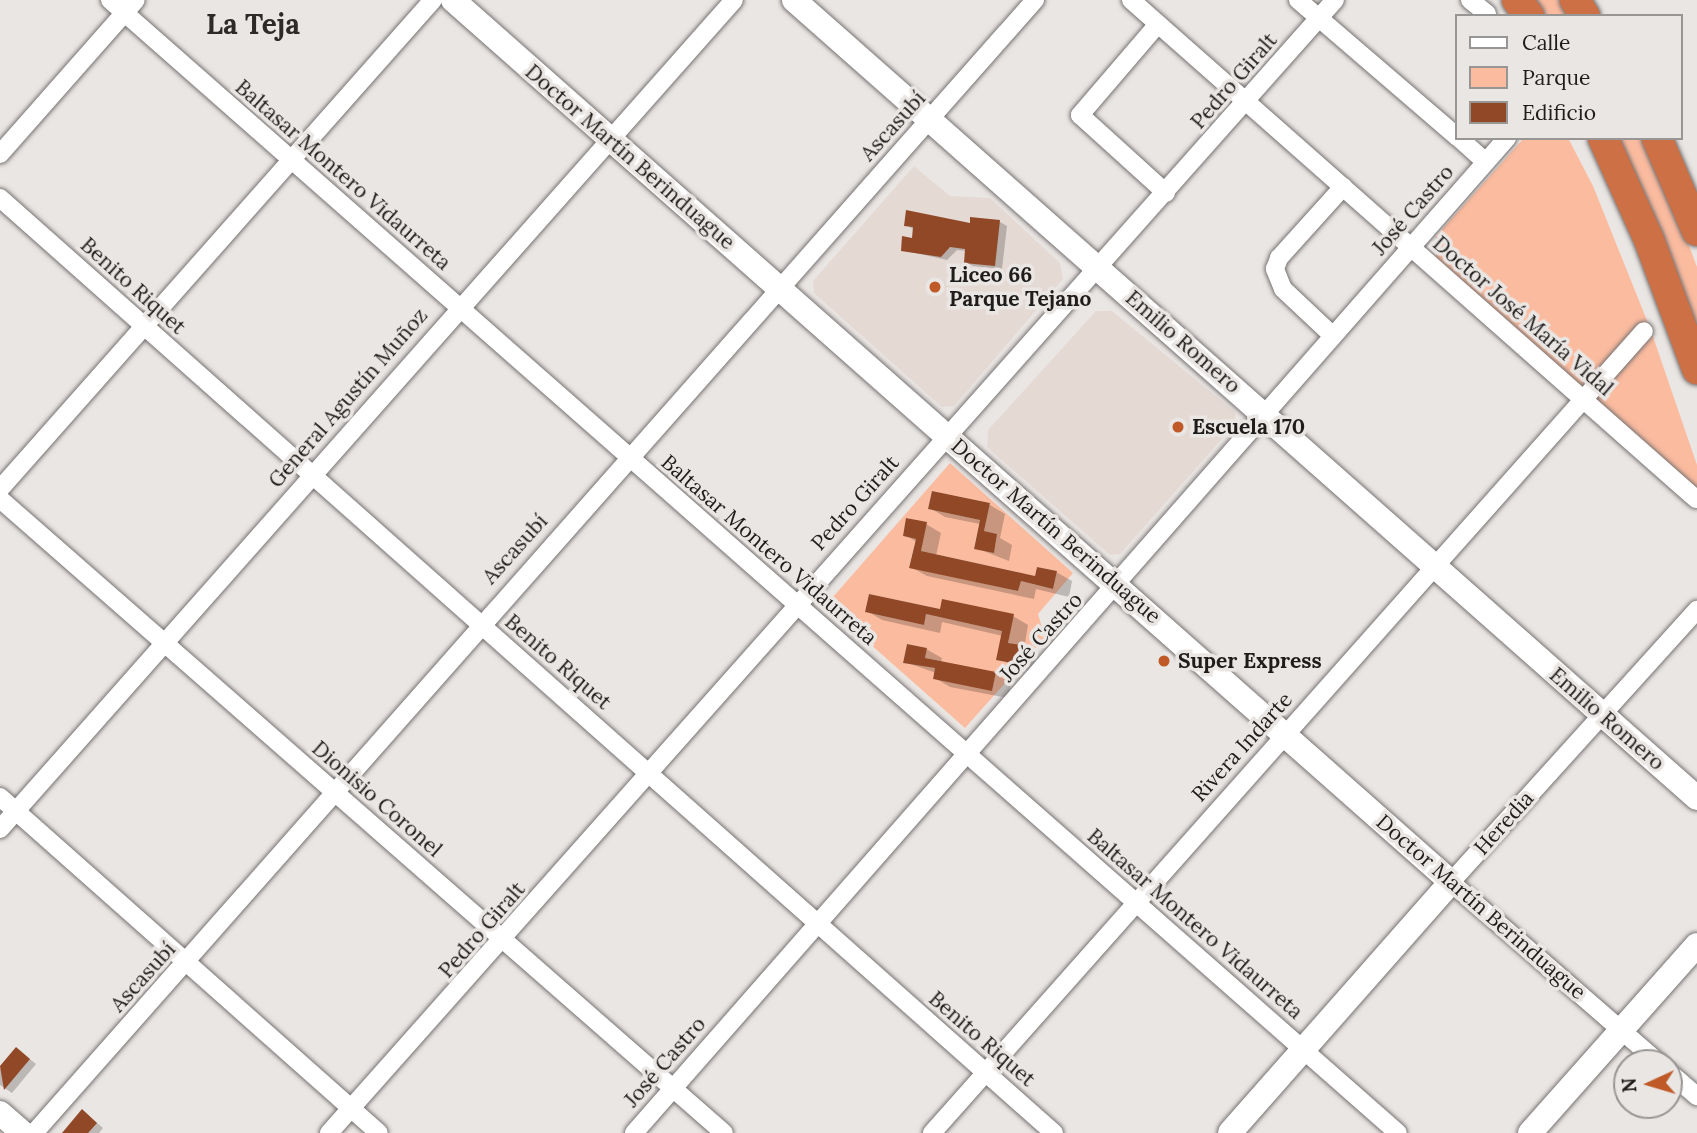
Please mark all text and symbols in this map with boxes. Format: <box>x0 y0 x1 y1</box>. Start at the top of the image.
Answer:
district label: La Teja <box>206 7 300 41</box>
legend <box>1456 14 1683 140</box>
street label: Pedro Giralt <box>1186 28 1282 134</box>
text: Calle <box>1522 29 1570 56</box>
street label: Doctor Martín Berinduague <box>520 59 740 255</box>
text: Parque <box>1522 64 1590 91</box>
street label: Baltasar Montero Vidaurreta <box>230 75 456 275</box>
street label: Ascasubí <box>855 86 931 166</box>
text: Edificio <box>1522 99 1596 126</box>
street label: José Castro <box>1367 160 1459 260</box>
street label: Doctor José María Vidal <box>1428 231 1618 401</box>
street label: Benito Riquet <box>75 232 191 340</box>
place label: Liceo 66 Parque Tejano <box>949 262 1091 312</box>
marker: Liceo 66 Parque Tejano <box>927 279 943 295</box>
street label: Emilio Romero <box>1120 285 1246 399</box>
street label: General Agustín Muñoz <box>263 303 433 493</box>
place label: Escuela 170 <box>1192 414 1305 440</box>
marker: Escuela 170 <box>1170 419 1186 435</box>
street label: Doctor Martín Berinduague <box>946 433 1166 629</box>
street label: Baltasar Montero Vidaurreta <box>656 450 882 650</box>
street label: Pedro Giralt <box>806 450 904 556</box>
street label: Ascasubí <box>477 509 553 589</box>
street label: José Castro <box>994 587 1088 687</box>
street label: Benito Riquet <box>500 609 616 715</box>
place label: Super Express <box>1178 648 1322 674</box>
marker: Super Express <box>1156 653 1172 669</box>
street label: Emilio Romero <box>1544 662 1670 776</box>
street label: Rivera Indarte <box>1186 687 1298 807</box>
street label: Dionisio Coronel <box>307 736 447 862</box>
street label: Heredia <box>1469 786 1539 860</box>
street label: Doctor Martín Berinduague <box>1371 809 1591 1005</box>
street label: Baltasar Montero Vidaurreta <box>1082 824 1308 1024</box>
street label: Pedro Giralt <box>434 877 530 983</box>
street label: Ascasubí <box>105 937 181 1017</box>
street label: Benito Riquet <box>924 986 1040 1092</box>
street label: José Castro <box>619 1012 711 1112</box>
north arrow <box>1613 1049 1683 1119</box>
text: N <box>1617 1077 1642 1093</box>

